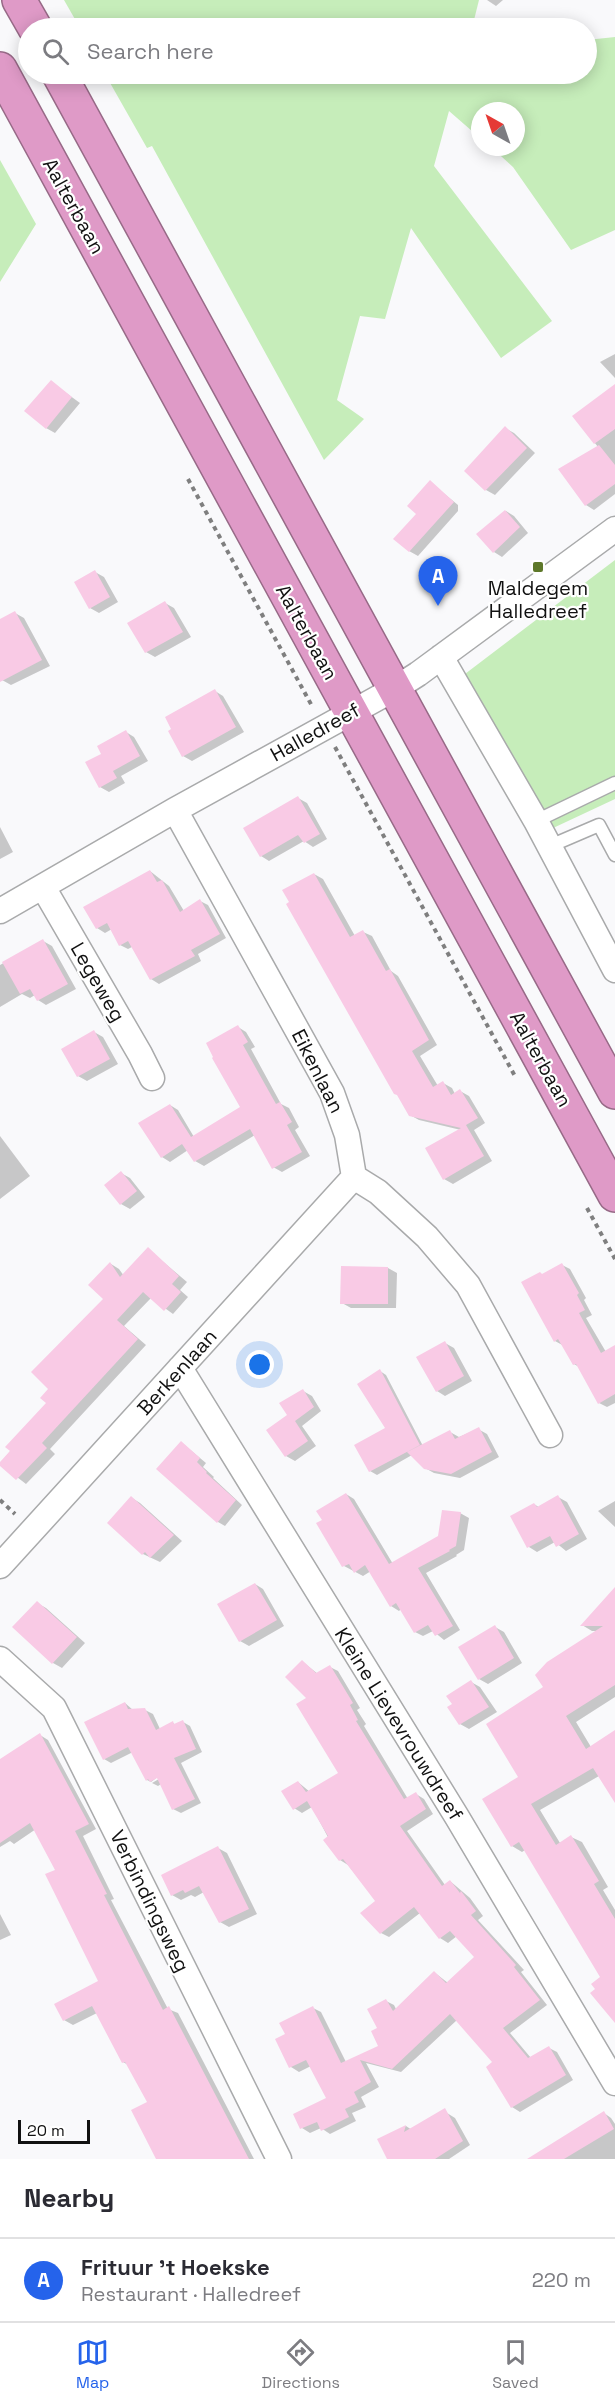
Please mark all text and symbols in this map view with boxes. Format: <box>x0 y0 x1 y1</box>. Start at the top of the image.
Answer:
search box <box>18 18 597 84</box>
icon: search <box>39 35 72 68</box>
text: Search here <box>87 37 214 65</box>
north arrow <box>471 102 525 156</box>
street label: Aalterbaan <box>37 154 111 258</box>
pin: A <box>418 556 458 606</box>
marker: Maldegem Halledreef <box>531 560 545 574</box>
place label: Maldegem Halledreef <box>488 575 588 624</box>
street label: Aalterbaan <box>270 580 344 684</box>
street label: Halledreef <box>266 697 364 767</box>
street label: Legeweg <box>65 938 131 1026</box>
street label: Aalterbaan <box>504 1007 578 1111</box>
street label: Eikenlaan <box>286 1025 350 1117</box>
street label: Berkenlaan <box>132 1324 222 1420</box>
your location <box>245 1350 274 1379</box>
street label: Kleine Lievevrouwdreef <box>329 1623 469 1825</box>
street label: Verbindingsweg <box>104 1826 196 1976</box>
scale bar <box>18 2117 90 2144</box>
text: 20 m <box>27 2120 65 2141</box>
text: Nearby <box>24 2181 114 2215</box>
text: Frituur 't Hoekske <box>81 2253 270 2281</box>
text: A <box>37 2267 50 2293</box>
text: 220 m <box>532 2267 591 2293</box>
text: Restaurant · Halledreef <box>81 2281 301 2307</box>
tab: Map <box>76 2336 109 2393</box>
tab: Directions <box>262 2336 340 2393</box>
tab: Saved <box>492 2336 539 2393</box>

